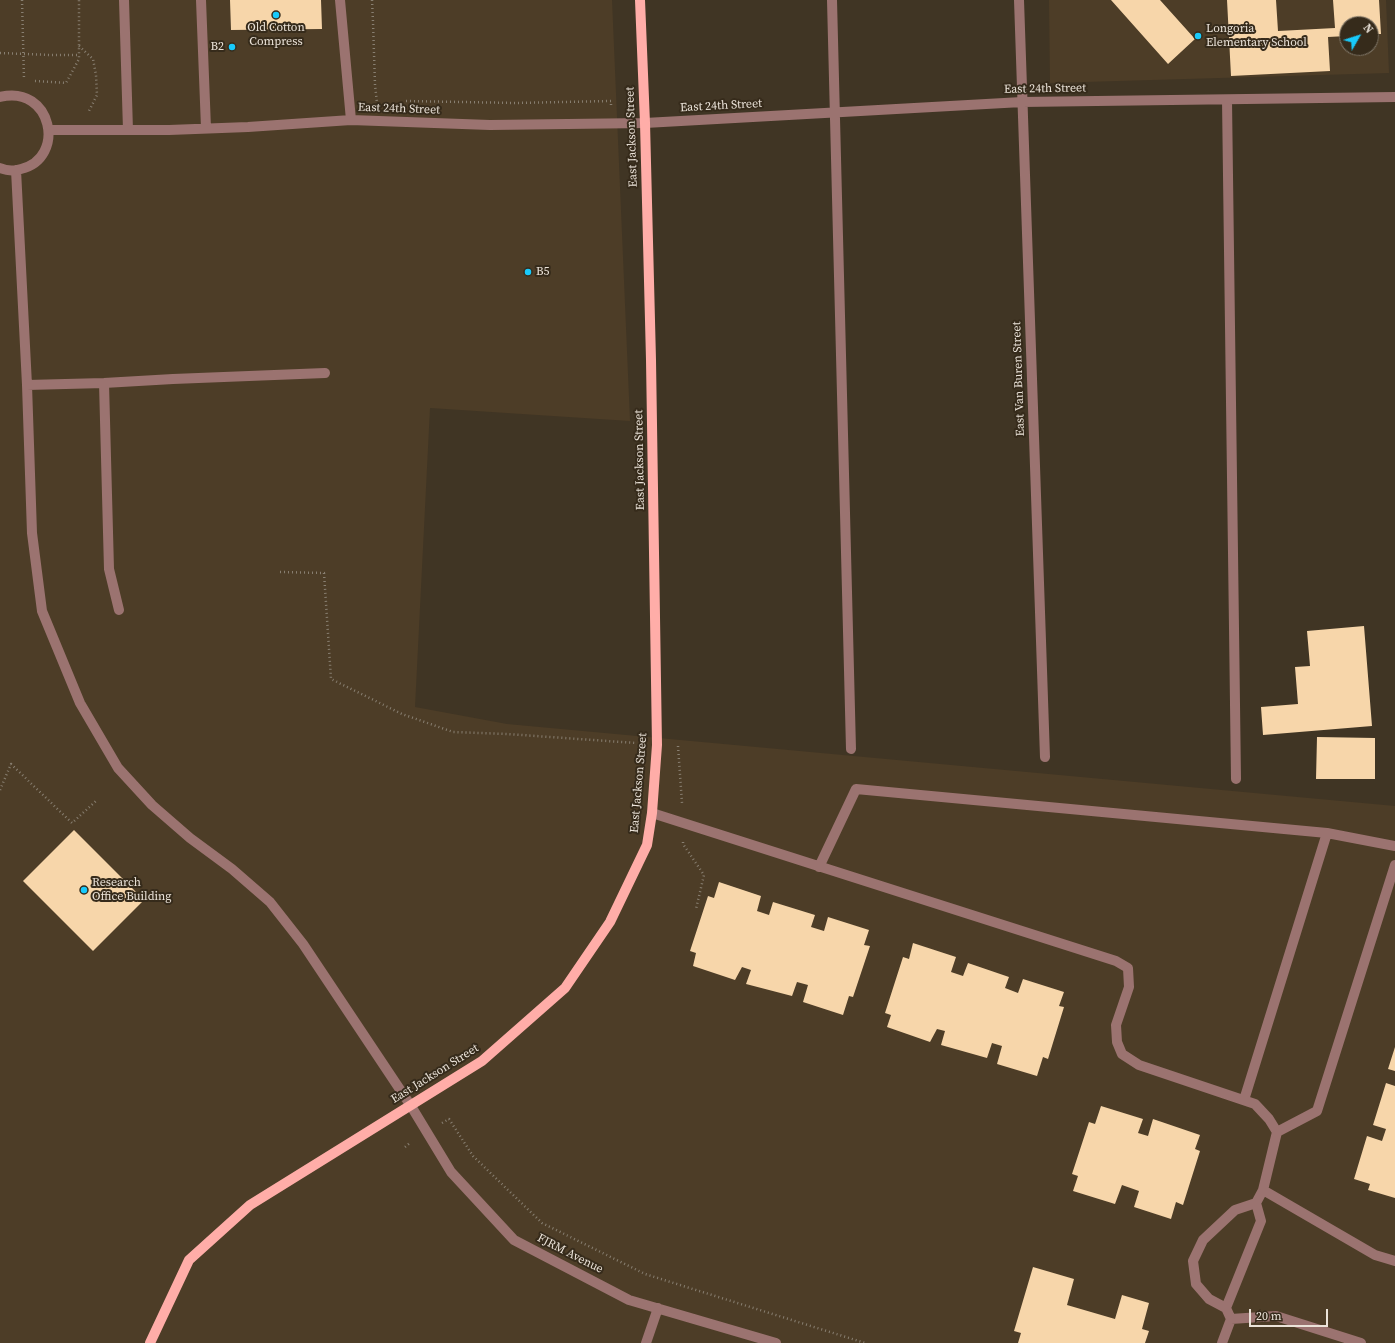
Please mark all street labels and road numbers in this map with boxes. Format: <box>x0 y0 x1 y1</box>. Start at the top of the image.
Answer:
street label: East 24th Street <box>1004 81 1086 97</box>
street label: East Jackson Street <box>623 86 641 188</box>
street label: East 24th Street <box>680 97 762 115</box>
street label: East 24th Street <box>358 100 440 118</box>
street label: East Van Buren Street <box>1010 321 1028 437</box>
street label: East Jackson Street <box>632 410 648 510</box>
street label: East Jackson Street <box>627 732 651 834</box>
street label: East Jackson Street <box>389 1041 481 1107</box>
street label: FJRM Avenue <box>535 1231 605 1277</box>

